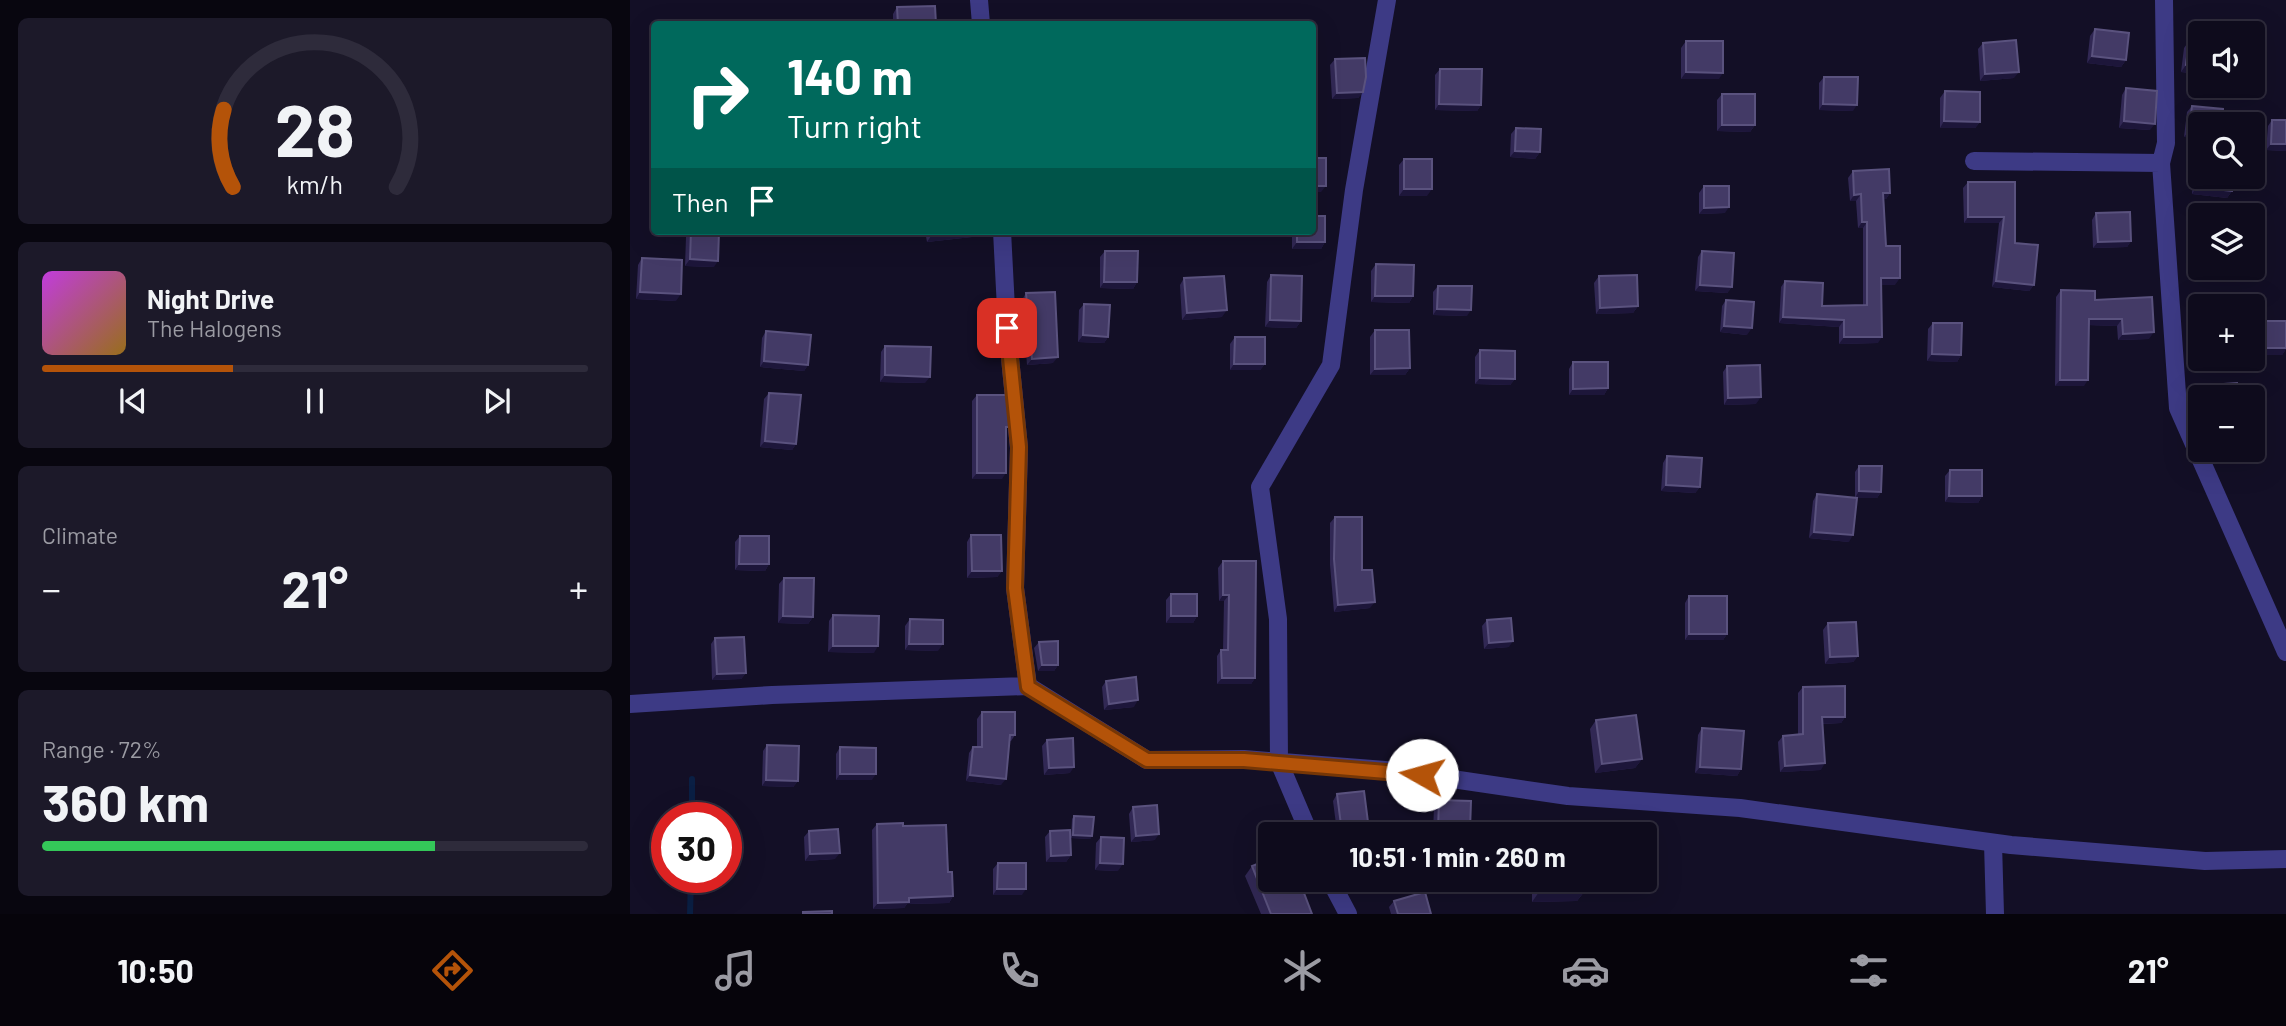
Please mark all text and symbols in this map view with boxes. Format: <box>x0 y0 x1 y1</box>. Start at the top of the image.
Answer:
map controls <box>2188 21 2265 462</box>
button: sound <box>2188 21 2265 98</box>
text: 140 m <box>787 46 913 105</box>
icon: right <box>672 49 763 140</box>
text: 28 <box>275 84 355 172</box>
text: Turn right <box>787 106 922 144</box>
button: search <box>2188 112 2265 189</box>
text: km/h <box>287 169 343 199</box>
icon: arrive <box>743 182 781 220</box>
text: Then <box>672 186 729 217</box>
button: layers <box>2188 203 2265 280</box>
text: Night Drive <box>147 283 274 314</box>
button: + <box>2188 294 2265 371</box>
pin <box>977 298 1037 358</box>
icon: arrive <box>988 309 1026 347</box>
text: The Halogens <box>147 314 282 342</box>
icon: previous <box>114 382 152 420</box>
icon: pause <box>296 382 334 420</box>
icon: next <box>478 382 516 420</box>
button: − <box>2188 385 2265 462</box>
text: Climate <box>42 521 118 549</box>
text: 21° <box>282 556 348 618</box>
text: − <box>42 565 61 611</box>
text: + <box>569 565 588 611</box>
text: Range · 72% <box>42 735 162 763</box>
position arrow <box>1385 738 1459 812</box>
text: 360 km <box>42 770 209 832</box>
speed limit sign: 30 <box>651 802 742 893</box>
text: 10:51 · 1 min · 260 m <box>1349 841 1566 872</box>
icon: directions <box>428 946 477 995</box>
icon: music <box>711 946 760 995</box>
icon: phone <box>995 946 1044 995</box>
icon: climate <box>1278 946 1327 995</box>
icon: car <box>1561 946 1610 995</box>
icon: filters <box>1844 946 1893 995</box>
text: 10:50 <box>117 951 194 989</box>
text: 21° <box>2128 951 2169 989</box>

